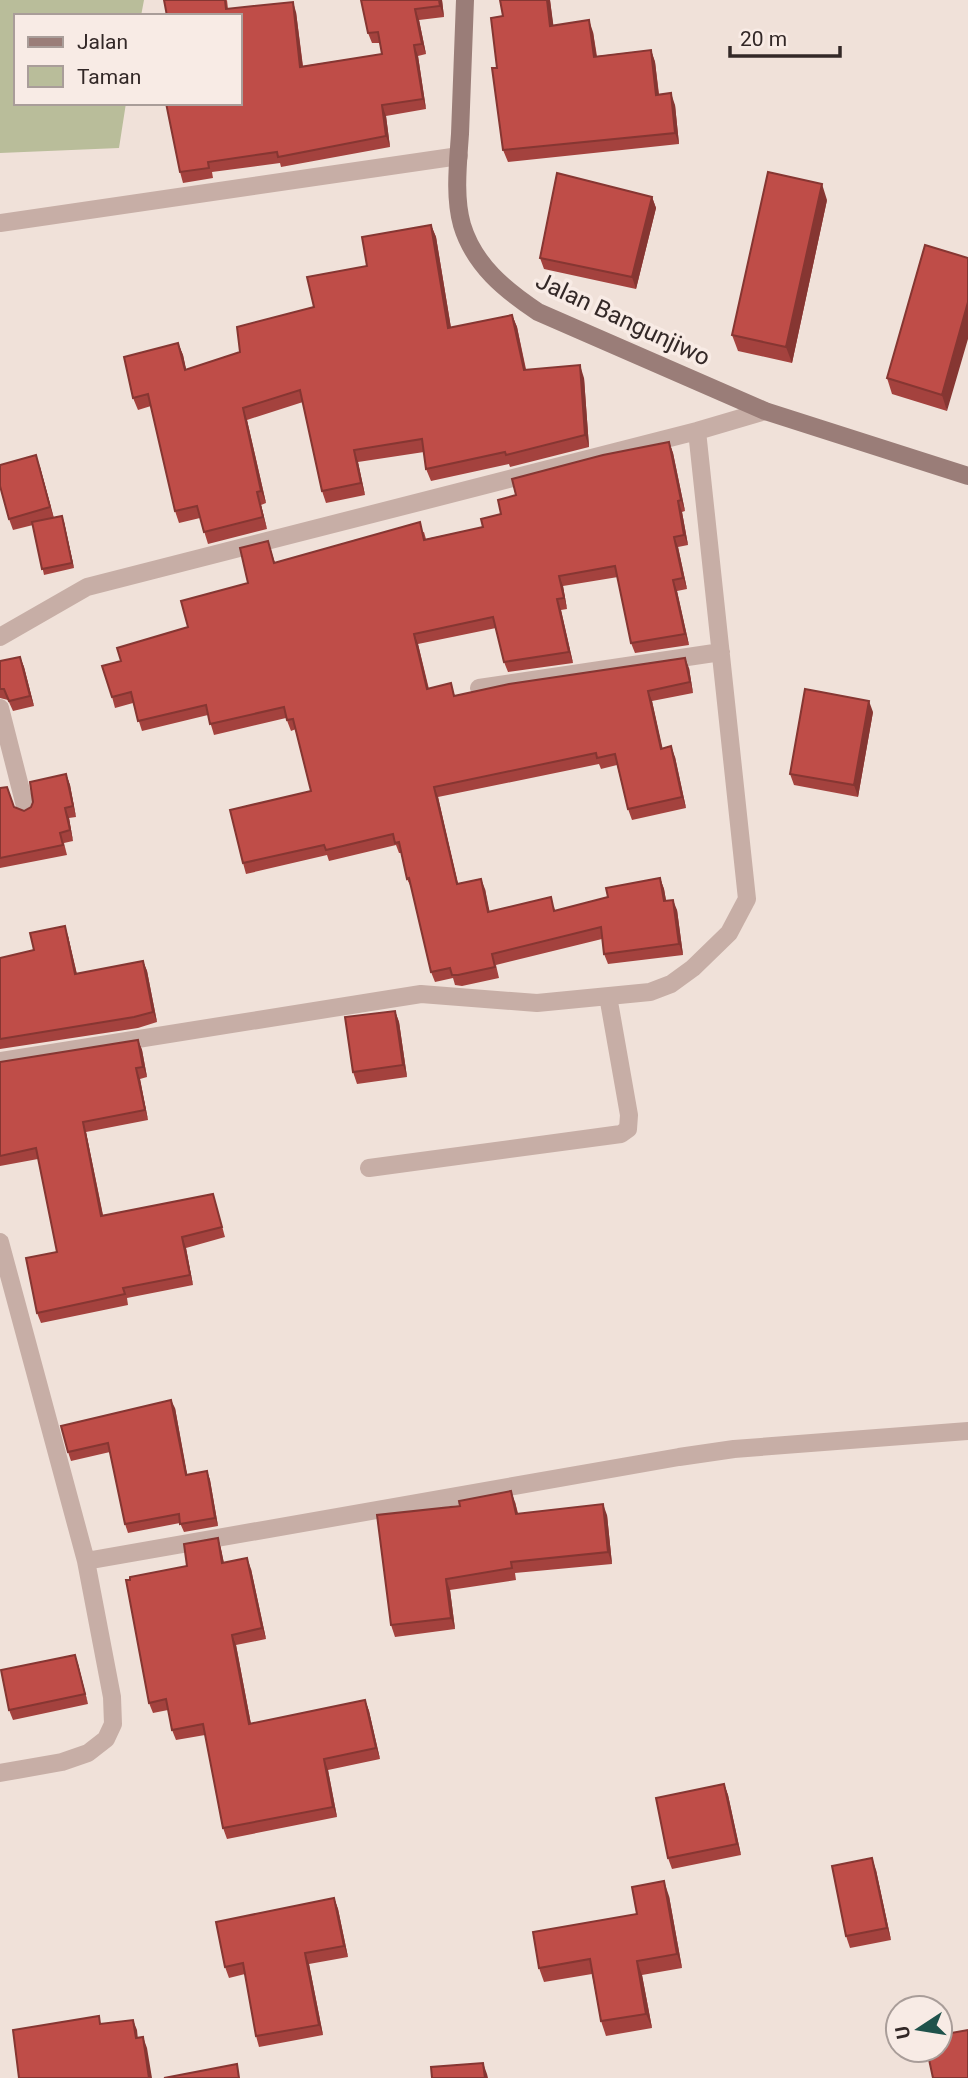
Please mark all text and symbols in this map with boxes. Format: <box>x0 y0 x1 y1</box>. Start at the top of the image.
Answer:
legend <box>14 14 242 105</box>
scale bar <box>730 14 840 58</box>
text: 20 m <box>740 27 787 51</box>
text: Jalan <box>77 30 128 54</box>
text: Taman <box>77 65 141 89</box>
street label: Jalan Bangunjiwo <box>531 266 715 372</box>
north arrow <box>884 1994 954 2064</box>
text: U <box>890 2024 915 2041</box>

